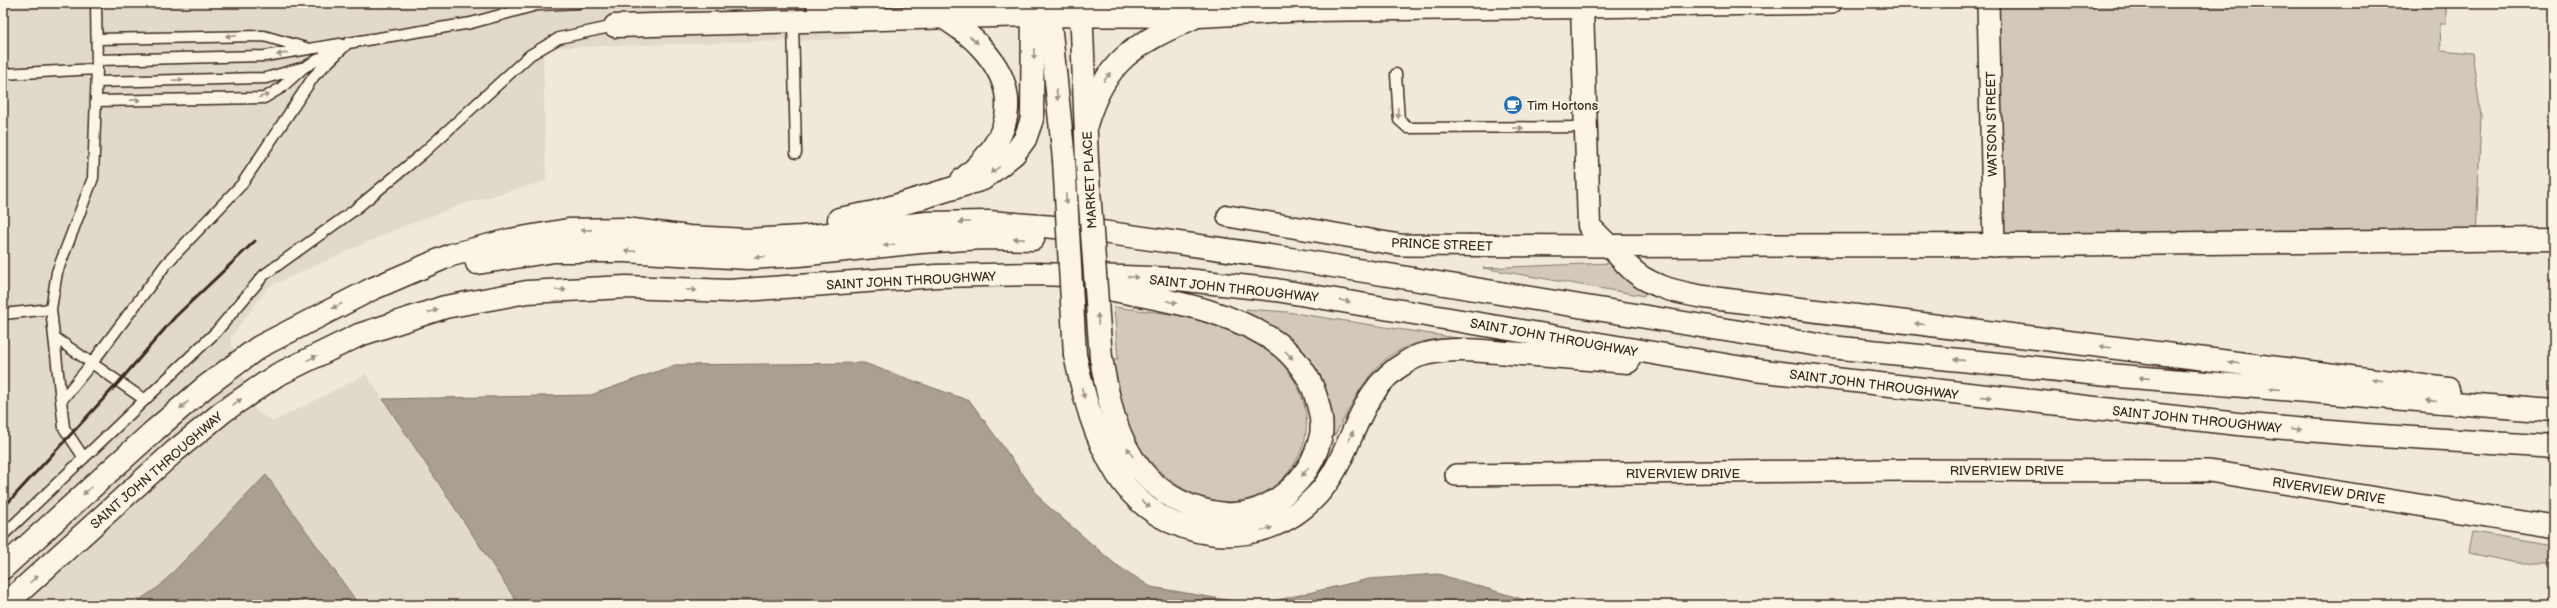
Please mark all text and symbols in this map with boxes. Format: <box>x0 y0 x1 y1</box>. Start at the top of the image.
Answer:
one-way arrow <box>224 33 237 39</box>
one-way arrow <box>968 35 979 44</box>
one-way arrow <box>1031 48 1037 61</box>
one-way arrow <box>275 51 288 57</box>
one-way arrow <box>1103 71 1111 82</box>
street label: WATSON STREET <box>1983 71 2001 177</box>
one-way arrow <box>172 77 185 83</box>
one-way arrow <box>1053 89 1060 101</box>
one-way arrow <box>259 93 271 99</box>
cafe icon: Tim Hortons <box>1502 94 1524 116</box>
one-way arrow <box>129 97 141 104</box>
place label: Tim Hortons <box>1527 98 1599 114</box>
one-way arrow <box>1395 107 1402 119</box>
one-way arrow <box>1512 125 1525 131</box>
street label: MARKET PLACE <box>1079 130 1101 229</box>
one-way arrow <box>990 166 1001 175</box>
one-way arrow <box>1063 193 1069 206</box>
one-way arrow <box>957 219 970 225</box>
one-way arrow <box>579 227 592 233</box>
street label: PRINCE STREET <box>1391 235 1493 255</box>
one-way arrow <box>1012 236 1025 242</box>
one-way arrow <box>883 241 895 248</box>
one-way arrow <box>624 248 636 255</box>
one-way arrow <box>753 254 766 260</box>
street label: SAINT JOHN THROUGHWAY <box>826 269 997 293</box>
street label: SAINT JOHN THROUGHWAY <box>1149 272 1320 306</box>
one-way arrow <box>1127 274 1139 281</box>
one-way arrow <box>685 286 697 293</box>
one-way arrow <box>555 287 567 294</box>
one-way arrow <box>1339 299 1351 305</box>
one-way arrow <box>1166 300 1178 306</box>
one-way arrow <box>331 303 343 309</box>
one-way arrow <box>427 308 439 314</box>
one-way arrow <box>1095 313 1102 325</box>
street label: SAINT JOHN THROUGHWAY <box>1469 315 1639 361</box>
one-way arrow <box>1914 321 1926 328</box>
one-way arrow <box>2099 344 2111 350</box>
one-way arrow <box>1284 350 1293 360</box>
one-way arrow <box>306 355 318 361</box>
one-way arrow <box>1953 357 1965 364</box>
one-way arrow <box>2228 359 2240 366</box>
street label: SAINT JOHN THROUGHWAY <box>1789 367 1960 403</box>
one-way arrow <box>2138 375 2150 382</box>
one-way arrow <box>2371 377 2383 383</box>
one-way arrow <box>2268 385 2280 392</box>
one-way arrow <box>1080 387 1086 399</box>
one-way arrow <box>1980 394 1992 400</box>
one-way arrow <box>232 398 243 406</box>
one-way arrow <box>2425 398 2437 405</box>
one-way arrow <box>179 400 189 409</box>
street label: SAINT JOHN THROUGHWAY <box>2112 403 2283 437</box>
street label: SAINT JOHN THROUGHWAY <box>87 409 226 533</box>
one-way arrow <box>2290 426 2302 432</box>
one-way arrow <box>1348 430 1354 441</box>
one-way arrow <box>1126 446 1133 458</box>
street label: RIVERVIEW DRIVE <box>1950 463 2065 479</box>
one-way arrow <box>1301 466 1310 477</box>
street label: RIVERVIEW DRIVE <box>1626 466 1741 482</box>
street label: RIVERVIEW DRIVE <box>2271 474 2387 508</box>
one-way arrow <box>82 486 92 496</box>
one-way arrow <box>1140 500 1151 508</box>
one-way arrow <box>1261 526 1273 532</box>
one-way arrow <box>29 574 39 583</box>

